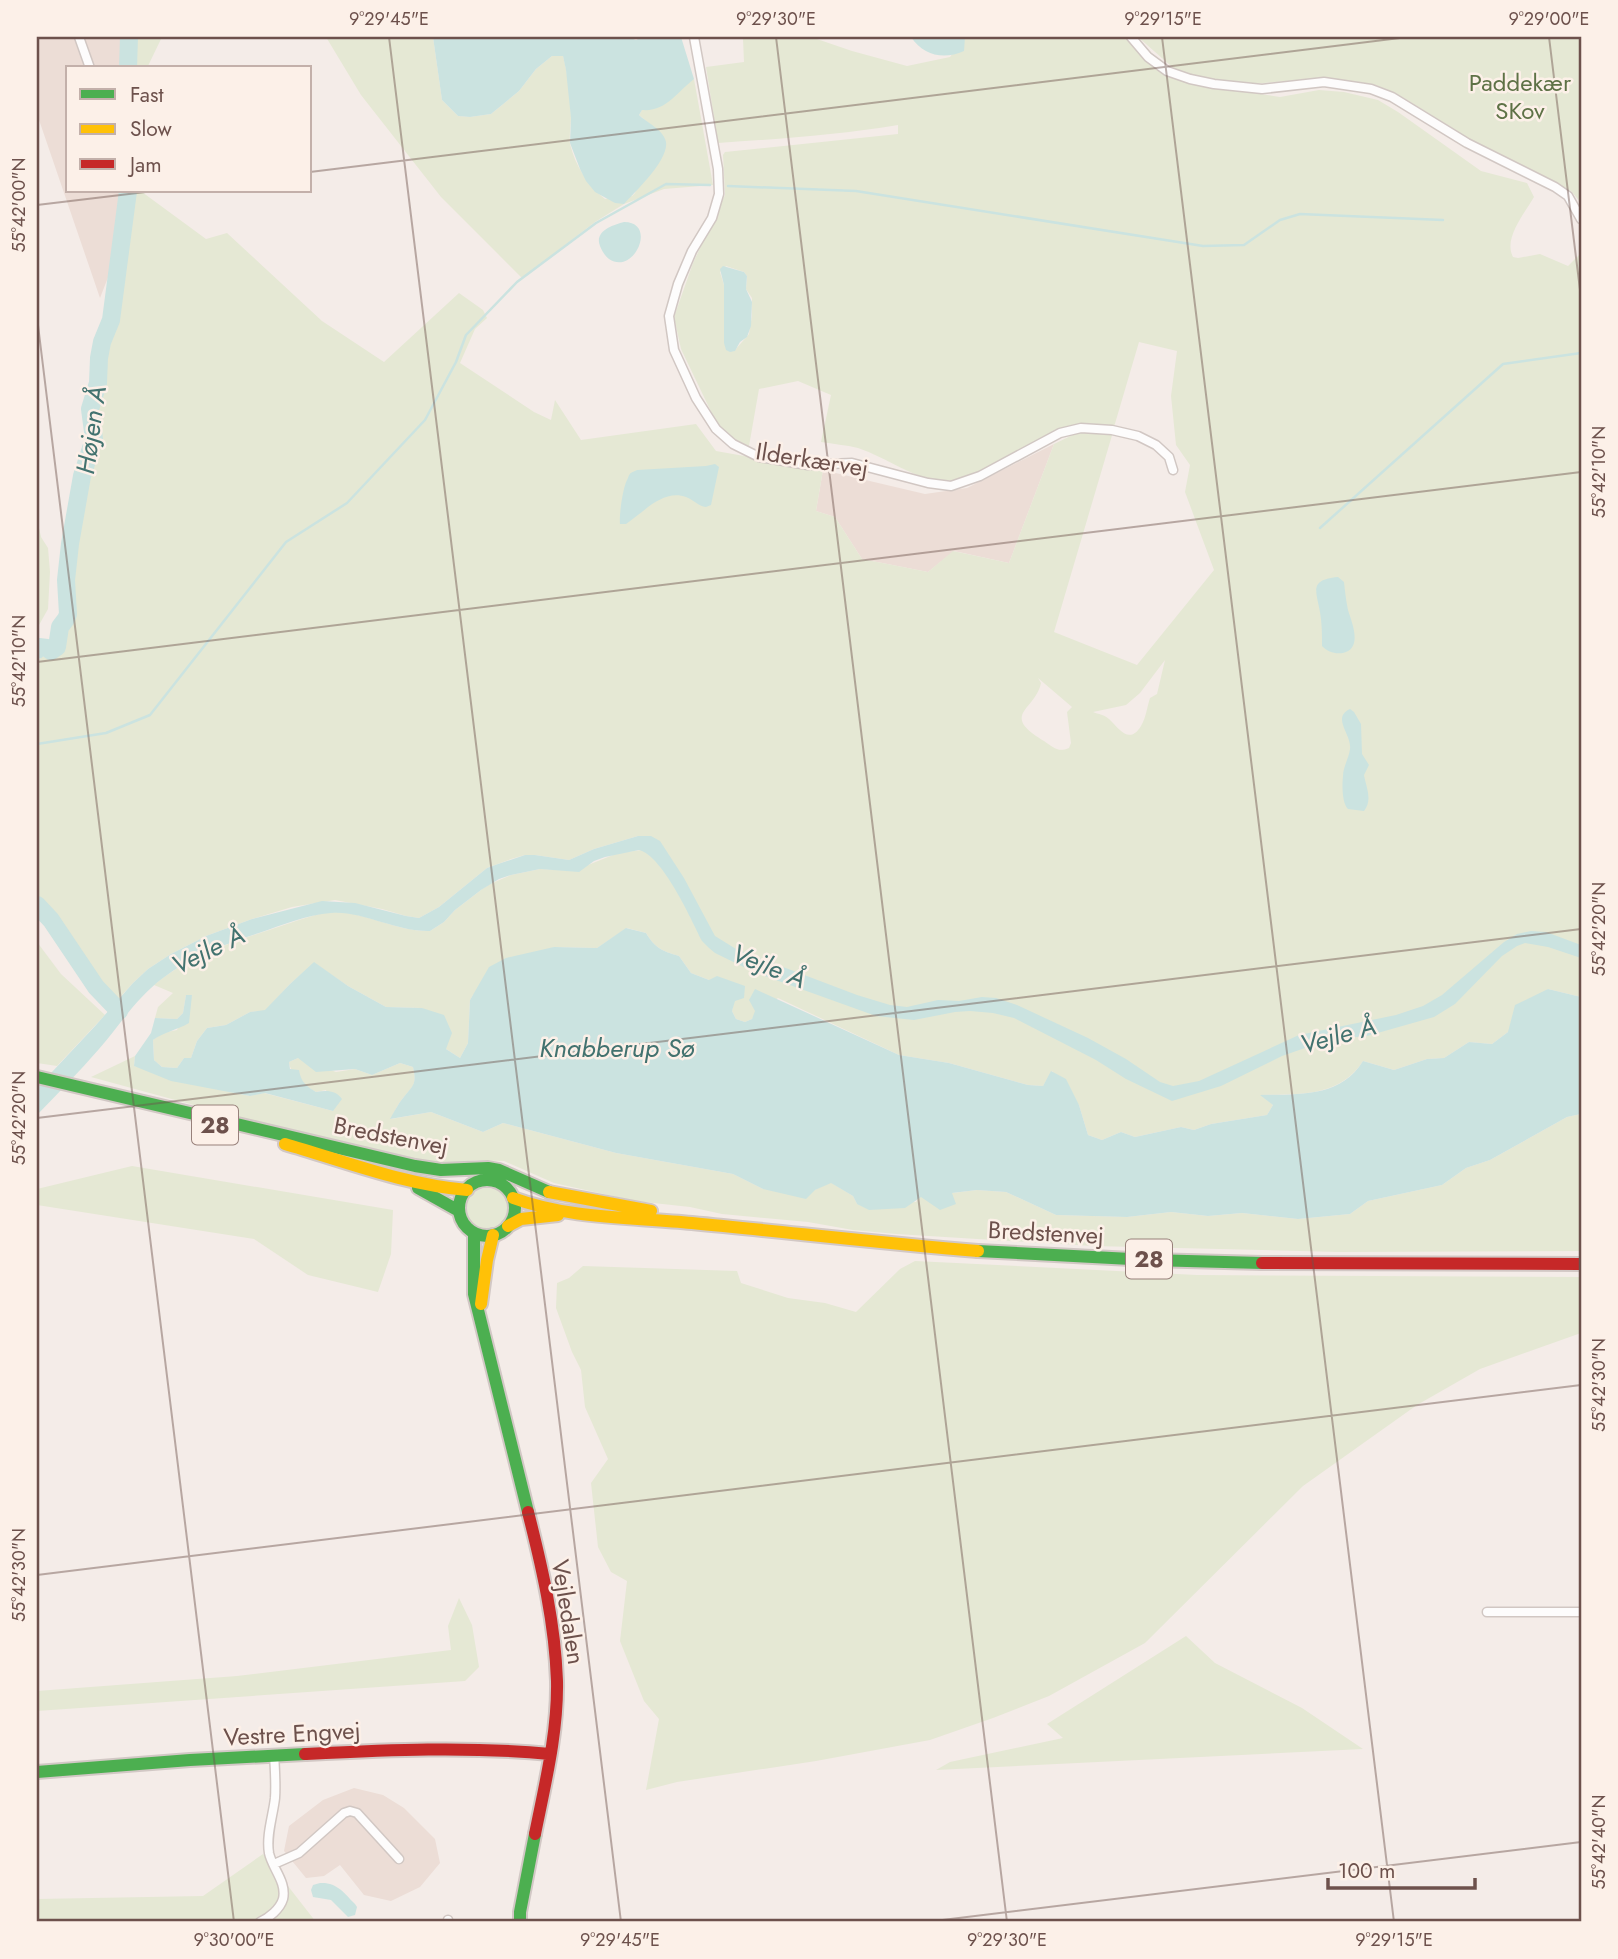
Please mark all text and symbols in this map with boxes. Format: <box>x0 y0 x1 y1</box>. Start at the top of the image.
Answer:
text: 9°29'45"E <box>349 6 429 32</box>
text: 9°29'30"E <box>736 6 816 32</box>
text: 9°29'15"E <box>1124 6 1202 32</box>
text: 9°29'00"E <box>1509 6 1589 32</box>
park label: Paddekær SKov <box>1469 65 1572 128</box>
legend <box>66 66 312 192</box>
text: Fast <box>130 80 163 110</box>
text: Slow <box>130 114 172 144</box>
text: Jam <box>127 150 162 180</box>
text: 55°42'00"N <box>6 157 32 253</box>
water label: Højen Å <box>66 383 116 477</box>
text: 55°42'10"N <box>1586 426 1612 518</box>
street label: Ilderkærvej <box>753 433 871 486</box>
text: 55°42'10"N <box>6 615 32 707</box>
text: 55°42'20"N <box>1586 882 1612 976</box>
water label: Vejle Å <box>165 916 251 984</box>
water label: Vejle Å <box>726 934 812 998</box>
water label: Vejle Å <box>1296 1007 1380 1063</box>
water label: Knabberup Sø <box>539 1029 695 1067</box>
text: 55°42'20"N <box>6 1071 32 1165</box>
road number: 28 <box>192 1106 238 1144</box>
street label: Bredstenvej <box>331 1107 451 1164</box>
street label: Bredstenvej <box>987 1212 1105 1253</box>
road number: 28 <box>1126 1240 1172 1278</box>
text: 55°42'30"N <box>1586 1338 1612 1432</box>
text: 55°42'30"N <box>6 1528 32 1622</box>
street label: Vejledalen <box>543 1557 594 1667</box>
street label: Vestre Engvej <box>223 1712 361 1755</box>
text: 55°42'40"N <box>1586 1795 1612 1889</box>
scale bar <box>1328 1847 1474 1891</box>
text: 100 m <box>1338 1856 1395 1886</box>
text: 9°30'00"E <box>194 1927 275 1953</box>
text: 9°29'45"E <box>580 1927 660 1953</box>
text: 9°29'30"E <box>967 1927 1047 1953</box>
text: 9°29'15"E <box>1355 1927 1433 1953</box>

